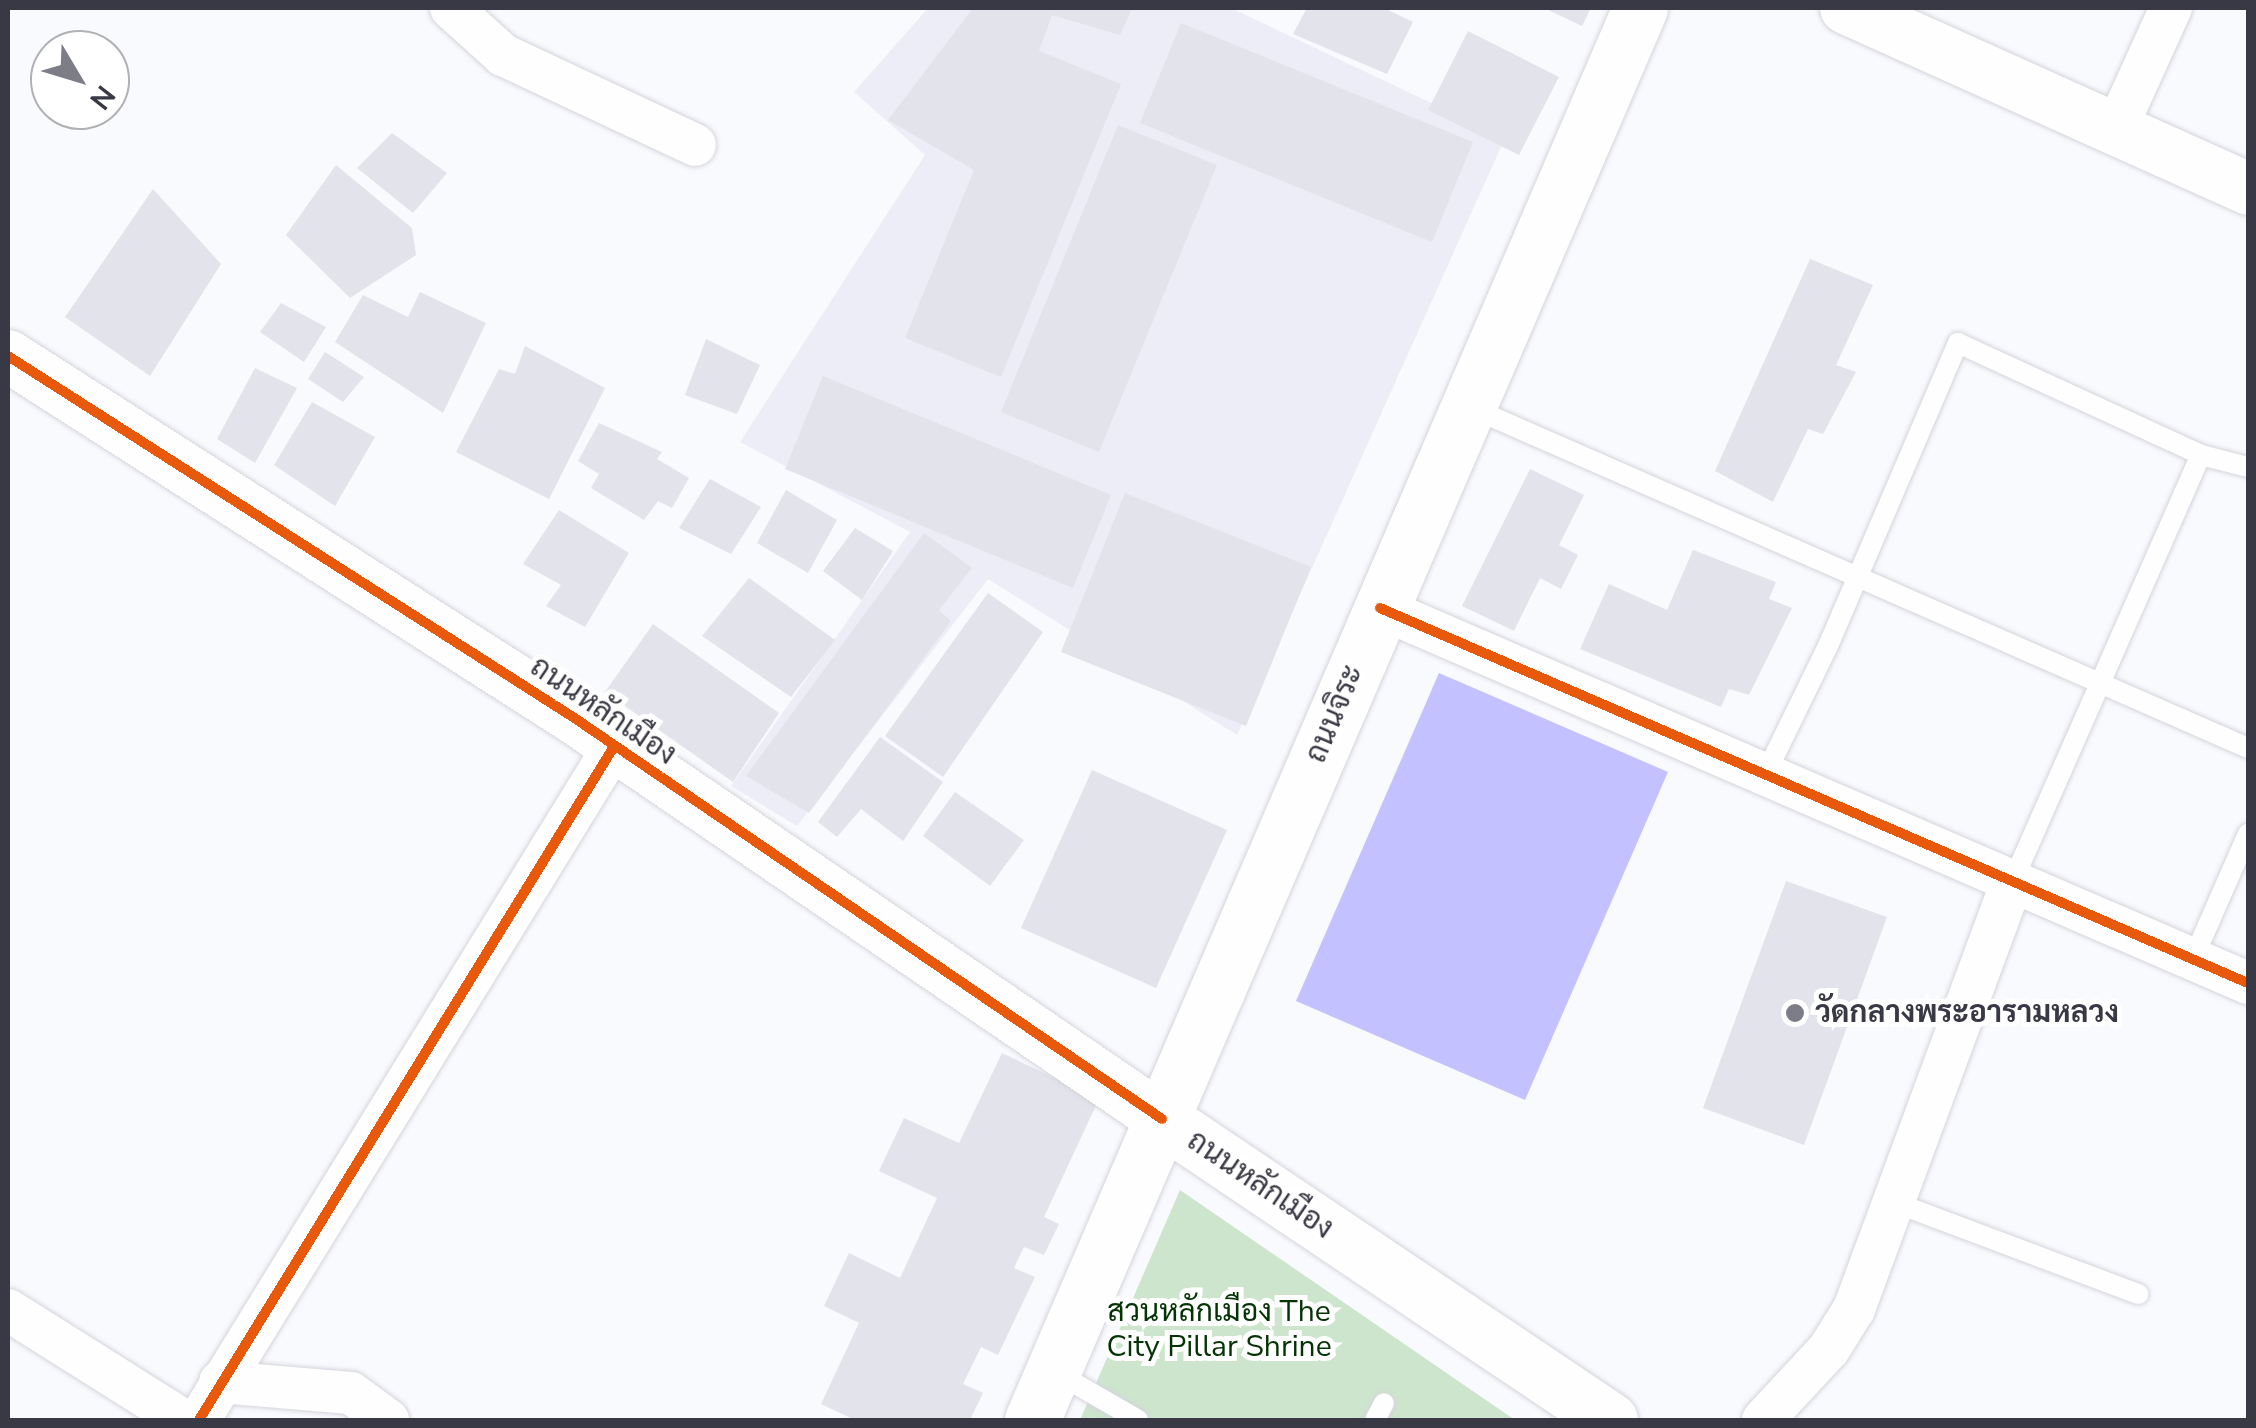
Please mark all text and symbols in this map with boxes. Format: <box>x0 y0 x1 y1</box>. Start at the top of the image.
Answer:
north arrow <box>30 30 130 130</box>
text: N <box>81 77 123 117</box>
street label: ถนนหลักเมือง <box>523 649 683 773</box>
street label: ถนนจิระ <box>1298 660 1372 768</box>
place label: วัดกลางพระอารามหลวง <box>1815 995 2119 1031</box>
marker: วัดกลางพระอารามหลวง <box>1784 1002 1806 1024</box>
street label: ถนนหลักเมือง <box>1180 1123 1340 1247</box>
park label: สวนหลักเมือง The City Pillar Shrine <box>1106 1294 1332 1364</box>

